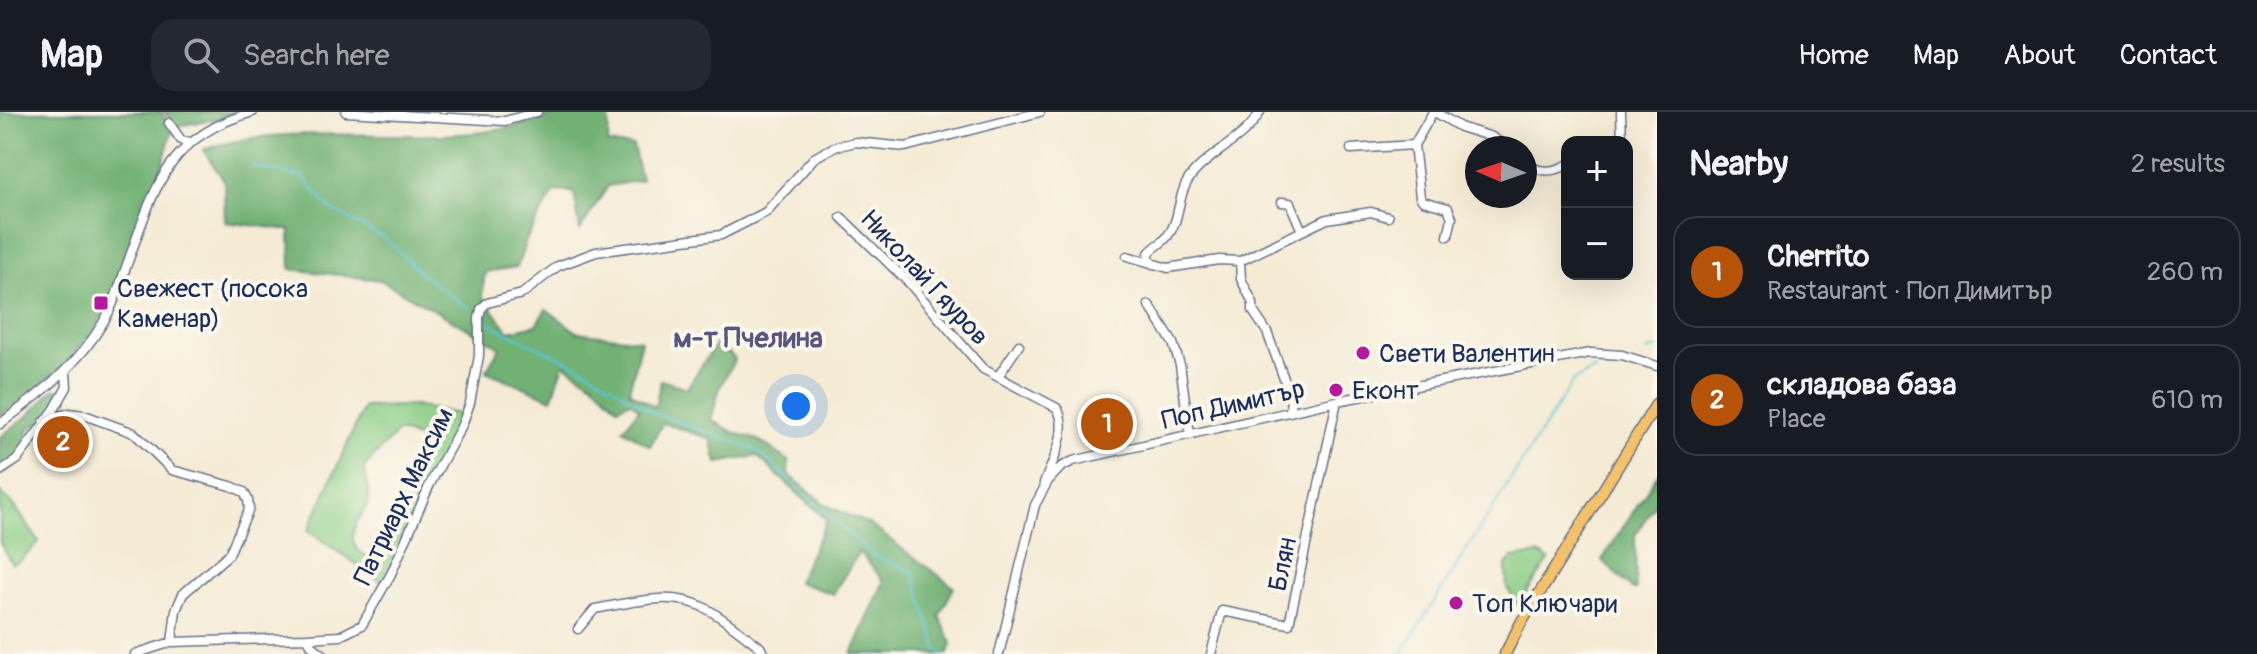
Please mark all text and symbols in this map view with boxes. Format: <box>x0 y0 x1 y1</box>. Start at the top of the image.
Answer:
search box <box>151 19 711 91</box>
text: Map <box>40 31 103 79</box>
icon: search <box>179 33 223 77</box>
text: Search here <box>243 37 390 74</box>
text: Home <box>1798 38 1869 73</box>
text: Map <box>1913 38 1959 73</box>
text: About <box>2003 38 2076 73</box>
text: Contact <box>2120 38 2217 73</box>
north arrow <box>1465 136 1537 208</box>
map controls <box>1561 136 1633 280</box>
button: + <box>1561 136 1633 208</box>
text: Nearby <box>1689 143 1788 186</box>
text: 2 results <box>2131 148 2225 180</box>
street label: Николай Гяуров <box>853 203 995 352</box>
button: − <box>1561 208 1633 280</box>
text: Cherrito <box>1767 238 1869 275</box>
text: 1 <box>1712 256 1722 288</box>
text: 260 m <box>2147 256 2223 288</box>
place label: Свежест (посока Каменар) <box>117 273 308 335</box>
text: Restaurant · Поп Димитър <box>1767 275 2053 307</box>
marker: Свежест (посока Каменар) <box>92 294 110 312</box>
district label: м-т Пчелина <box>673 321 823 356</box>
place label: Свети Валентин <box>1379 338 1555 370</box>
marker: Свети Валентин <box>1354 344 1372 362</box>
text: складова база <box>1767 366 1956 403</box>
street label: Поп Димитър <box>1159 373 1308 437</box>
place label: Еконт <box>1352 375 1419 407</box>
marker: Еконт <box>1327 381 1345 399</box>
text: 2 <box>1710 384 1724 416</box>
text: 610 m <box>2151 384 2223 416</box>
your location <box>776 386 816 426</box>
pin: 1 <box>1081 394 1133 454</box>
street label: Патриарх Максим <box>347 402 461 591</box>
text: Place <box>1767 403 1826 435</box>
pin: 2 <box>37 412 89 472</box>
street label: Блян <box>1262 534 1304 594</box>
place label: Топ Ключари <box>1472 588 1618 620</box>
marker: Топ Ключари <box>1447 594 1465 612</box>

